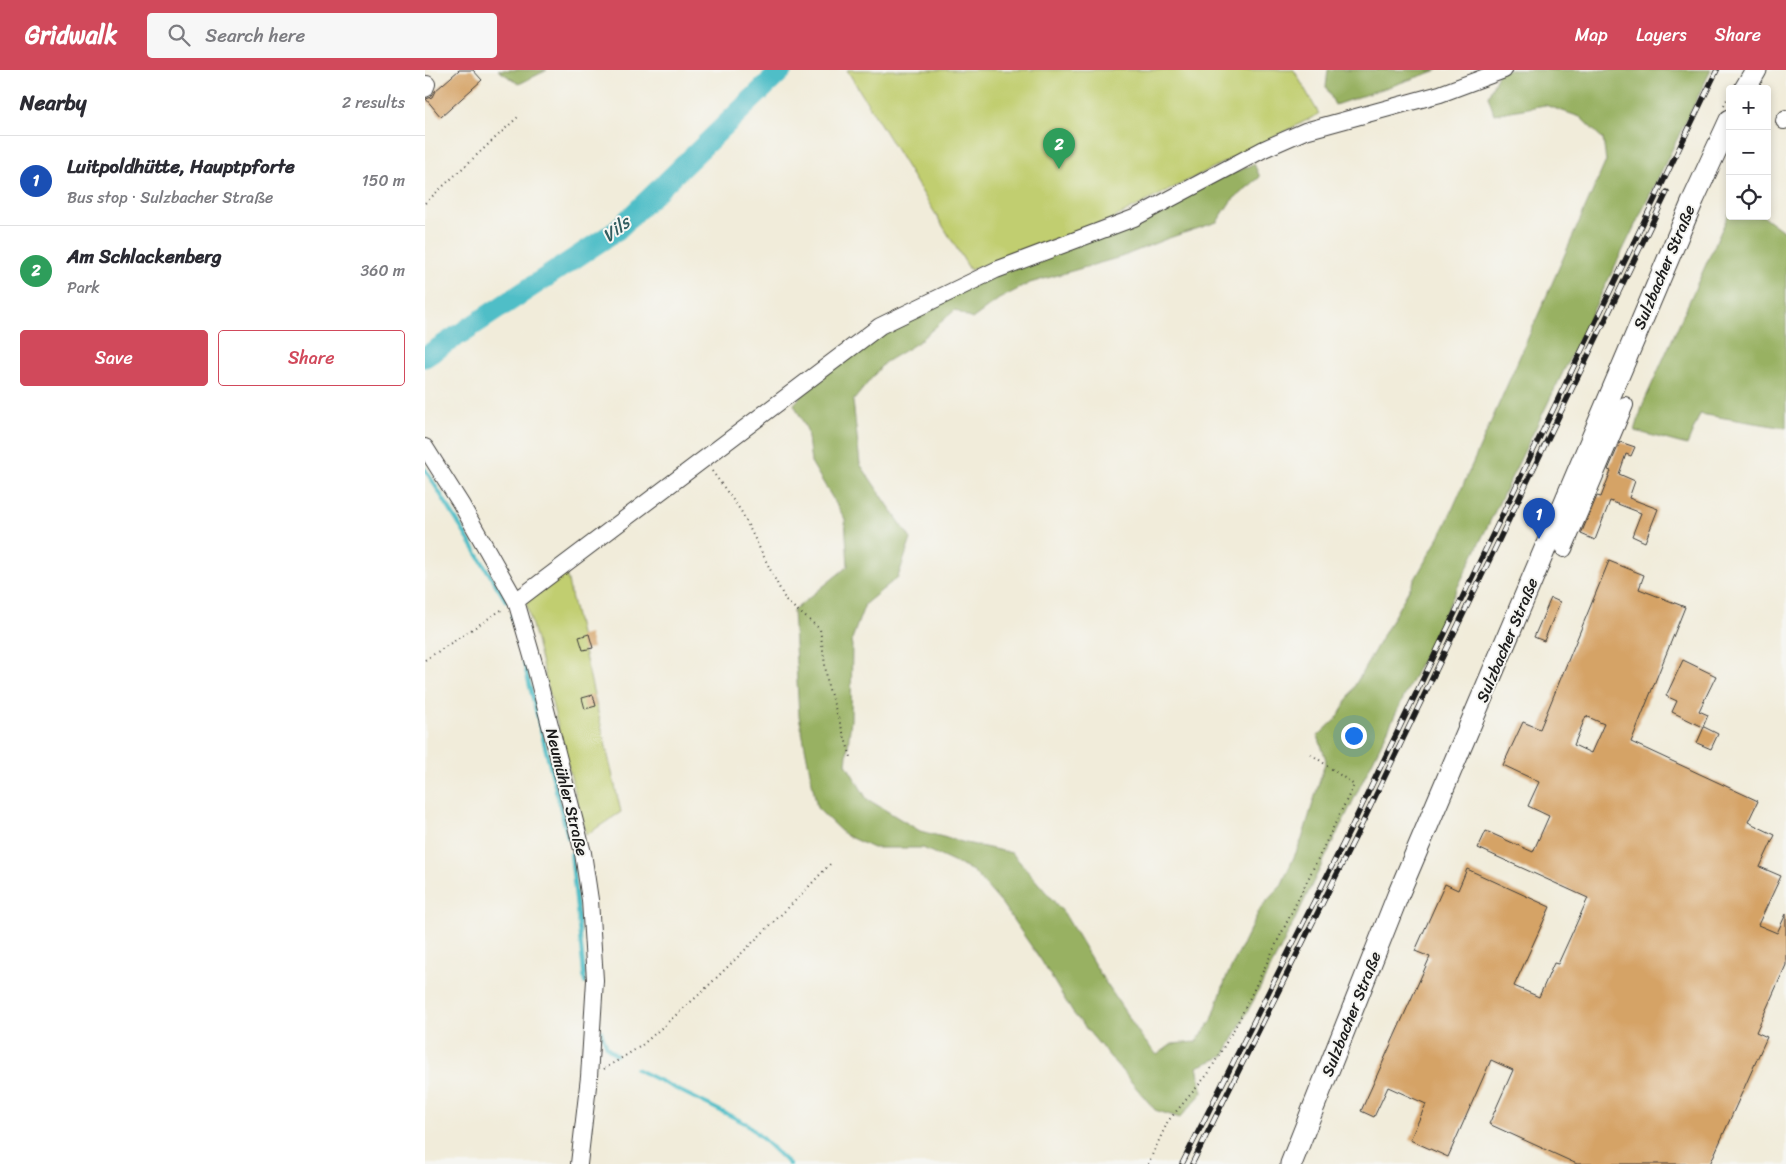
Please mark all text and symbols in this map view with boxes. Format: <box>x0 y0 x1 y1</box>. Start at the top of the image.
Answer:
search box <box>147 13 497 58</box>
text: Gridwalk <box>25 14 117 56</box>
text: Search here <box>205 19 305 52</box>
text: Map <box>1575 19 1608 51</box>
text: Layers <box>1636 19 1687 51</box>
text: Share <box>1715 19 1761 51</box>
icon: search <box>165 21 193 49</box>
text: Nearby <box>20 84 86 122</box>
map controls <box>1726 85 1771 220</box>
button: + <box>1726 85 1771 130</box>
text: 2 results <box>342 88 405 117</box>
pin: 2 <box>1043 128 1075 169</box>
button: − <box>1726 130 1771 175</box>
text: Luitpoldhütte, Hauptpforte <box>67 150 295 183</box>
text: 1 <box>33 166 39 195</box>
text: 150 m <box>362 166 405 195</box>
button: locate <box>1726 175 1771 220</box>
text: Bus stop · Sulzbacher Straße <box>67 183 273 212</box>
street label: Sulzbacher Straße <box>1625 200 1703 334</box>
water label: Vils <box>595 206 639 251</box>
text: Am Schlackenberg <box>67 240 222 273</box>
text: 2 <box>31 256 41 285</box>
text: 360 m <box>361 256 405 285</box>
text: Park <box>67 273 100 302</box>
button: Save <box>20 330 208 386</box>
button: Share <box>218 330 405 386</box>
pin: 1 <box>1523 498 1555 539</box>
street label: Sulzbacher Straße <box>1468 573 1546 707</box>
your location <box>1341 723 1367 749</box>
street label: Neumühler Straße <box>537 725 597 859</box>
street label: Sulzbacher Straße <box>1313 947 1389 1081</box>

